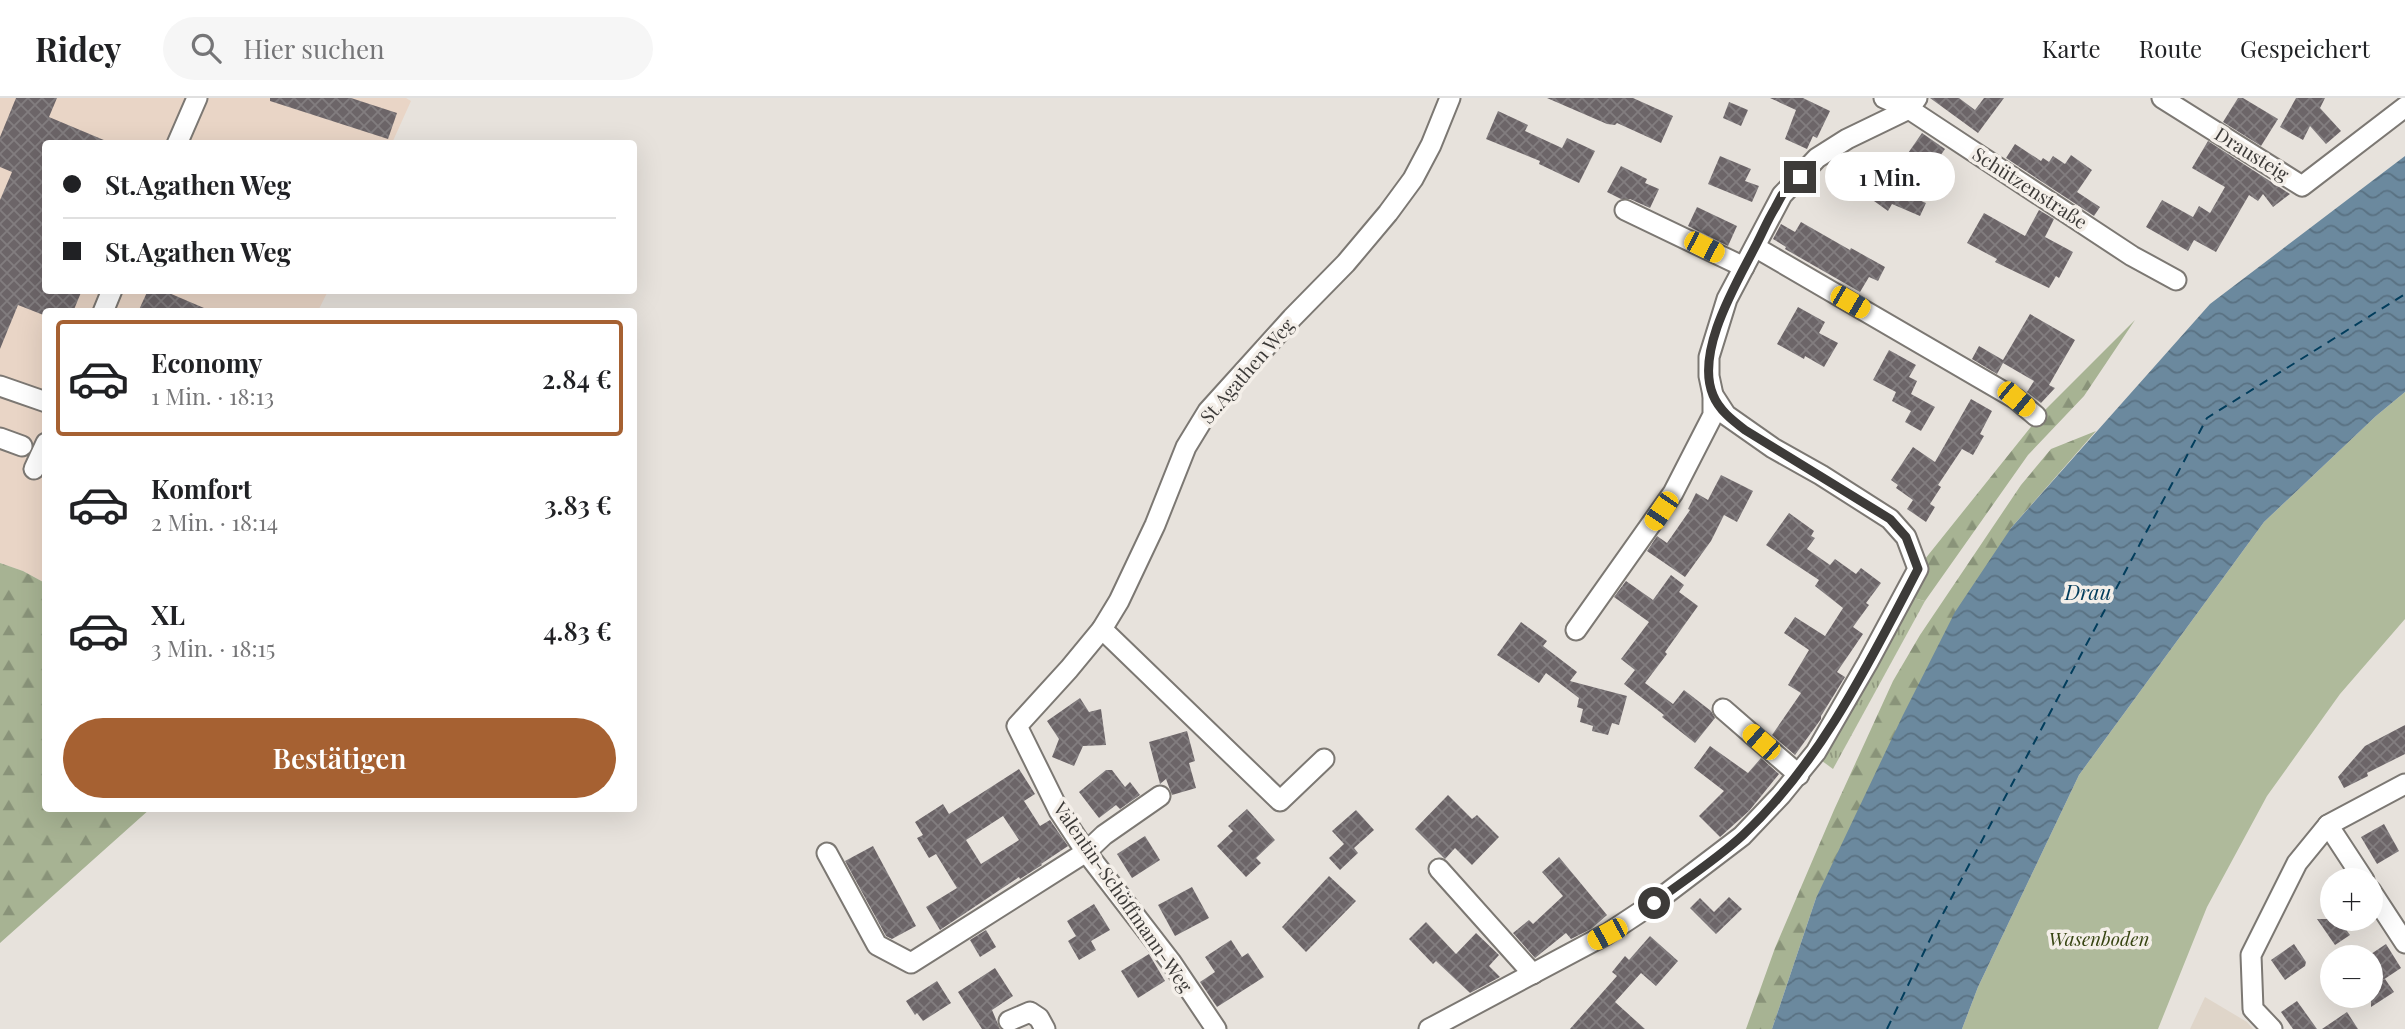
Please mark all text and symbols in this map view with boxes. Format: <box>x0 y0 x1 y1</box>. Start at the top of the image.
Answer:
search box <box>163 17 653 80</box>
text: Ridey <box>35 26 121 70</box>
icon: search <box>187 29 225 67</box>
text: Hier suchen <box>243 31 385 66</box>
text: Karte <box>2042 32 2101 64</box>
text: Route <box>2139 32 2202 64</box>
text: Gespeichert <box>2240 32 2370 64</box>
street label: Drausteig <box>2210 120 2295 186</box>
street label: Schützenstraße <box>1968 140 2093 234</box>
callout: 1 Min. <box>1825 153 1954 202</box>
route end <box>1784 161 1816 193</box>
text: 1 Min. <box>1859 161 1921 192</box>
text: St.Agathen Weg <box>105 167 291 202</box>
car <box>1681 228 1728 266</box>
text: St.Agathen Weg <box>105 234 291 269</box>
car <box>1827 282 1874 322</box>
street label: St.Agathen Weg <box>1193 312 1299 429</box>
text: Economy <box>151 345 262 380</box>
icon: car <box>67 347 130 410</box>
text: 2.84 € <box>542 361 612 396</box>
car <box>1994 377 2039 421</box>
text: 1 Min. · 18:13 <box>151 380 274 411</box>
text: Komfort <box>151 471 252 506</box>
icon: car <box>67 473 130 536</box>
text: 3.83 € <box>544 487 612 522</box>
car <box>1641 488 1682 534</box>
text: 2 Min. · 18:14 <box>151 506 278 537</box>
water label: Drau <box>2064 577 2111 605</box>
text: XL <box>151 597 185 632</box>
icon: car <box>67 599 130 662</box>
text: 4.83 € <box>543 613 612 648</box>
text: 3 Min. · 18:15 <box>151 632 275 663</box>
button: Bestätigen <box>63 718 616 798</box>
car <box>1739 720 1784 764</box>
street label: Valentin-Schöffmann-Weg <box>1048 795 1199 997</box>
map controls <box>2320 868 2383 1008</box>
button: + <box>2320 868 2383 931</box>
route start <box>1638 887 1670 919</box>
car <box>1584 915 1631 953</box>
park label: Wasenboden <box>2049 925 2149 951</box>
button: − <box>2320 945 2383 1008</box>

